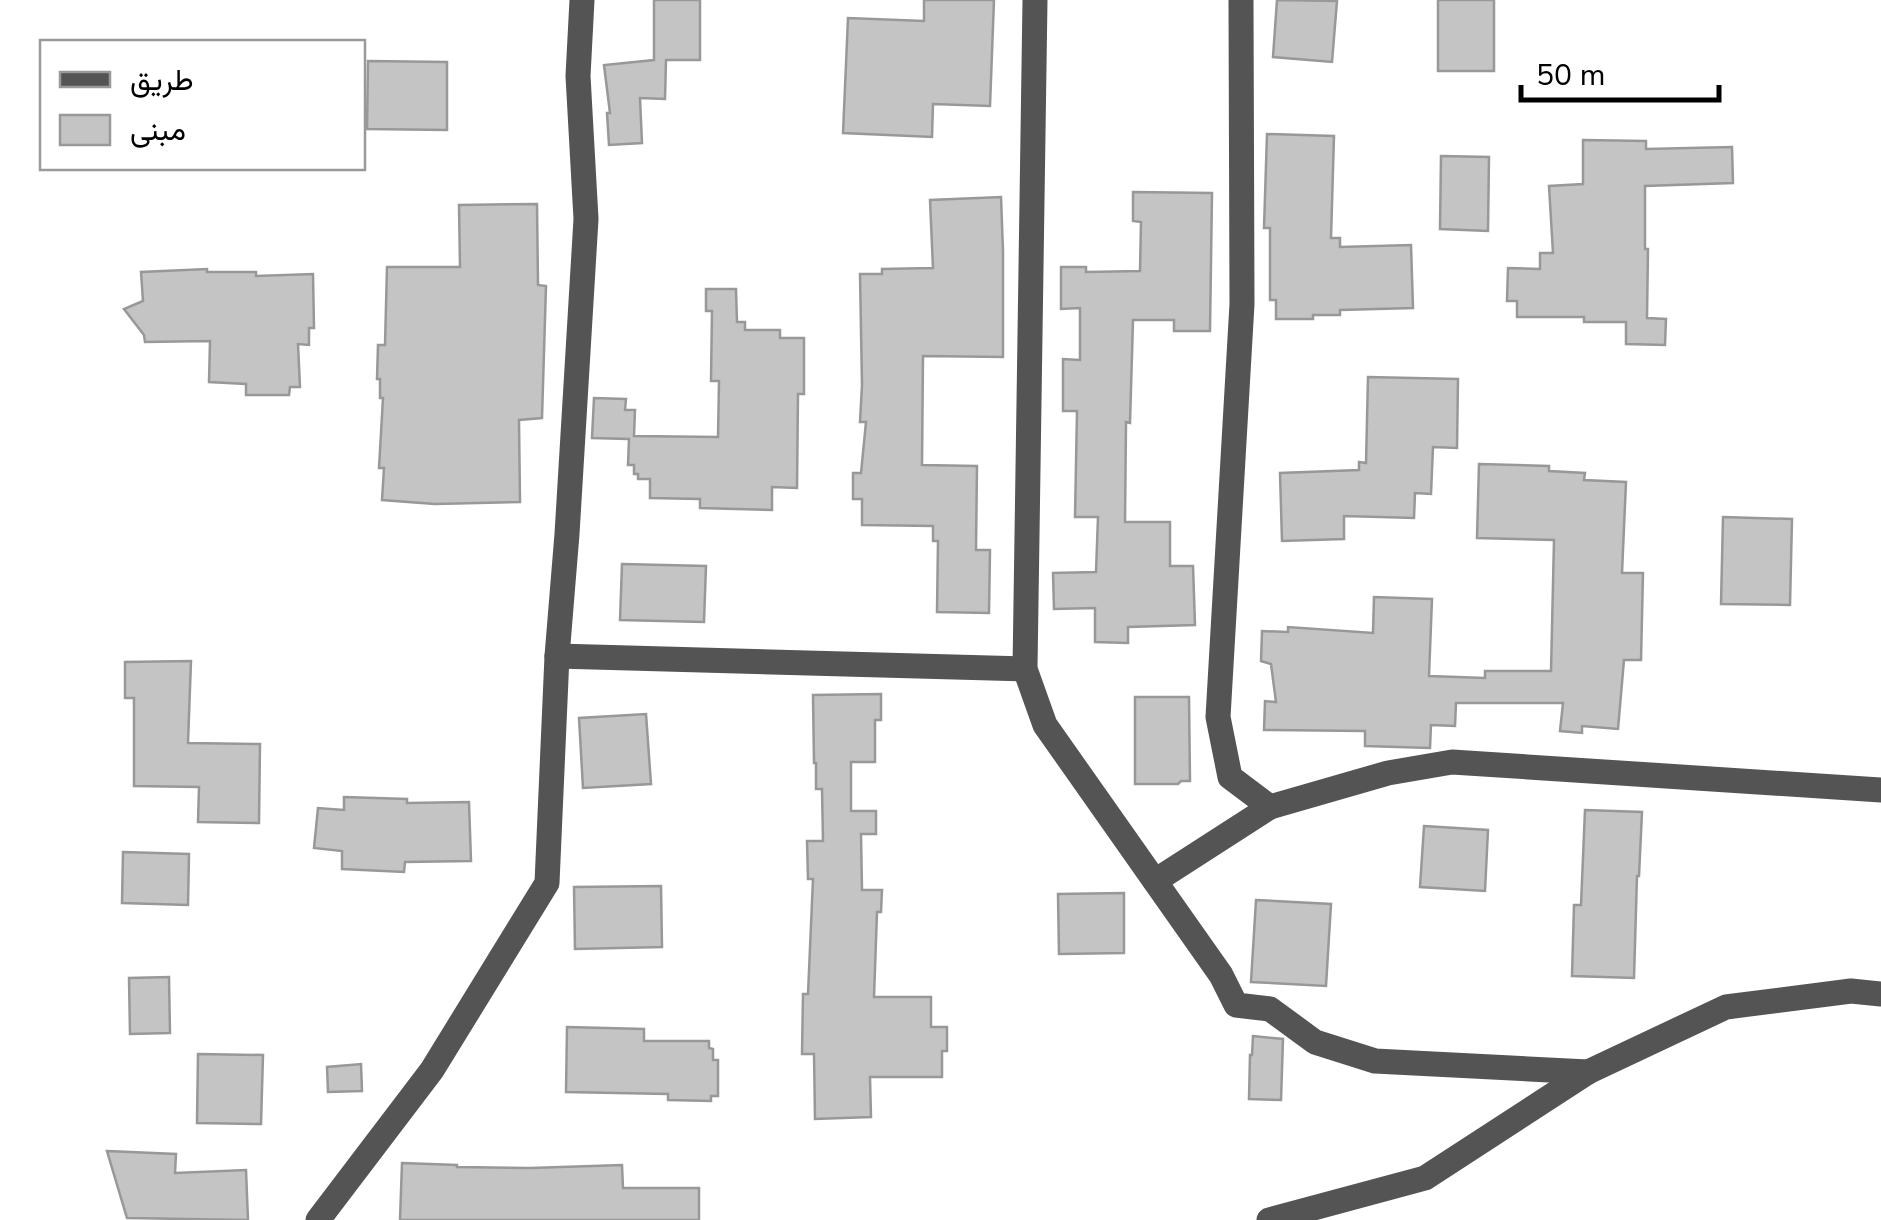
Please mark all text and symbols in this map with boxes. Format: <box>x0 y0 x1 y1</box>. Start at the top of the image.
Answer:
legend <box>40 40 365 170</box>
scale bar <box>1521 40 1718 102</box>
text: 50 m <box>1536 55 1605 96</box>
text: طريق <box>130 60 194 101</box>
text: مبنى <box>130 110 186 151</box>

